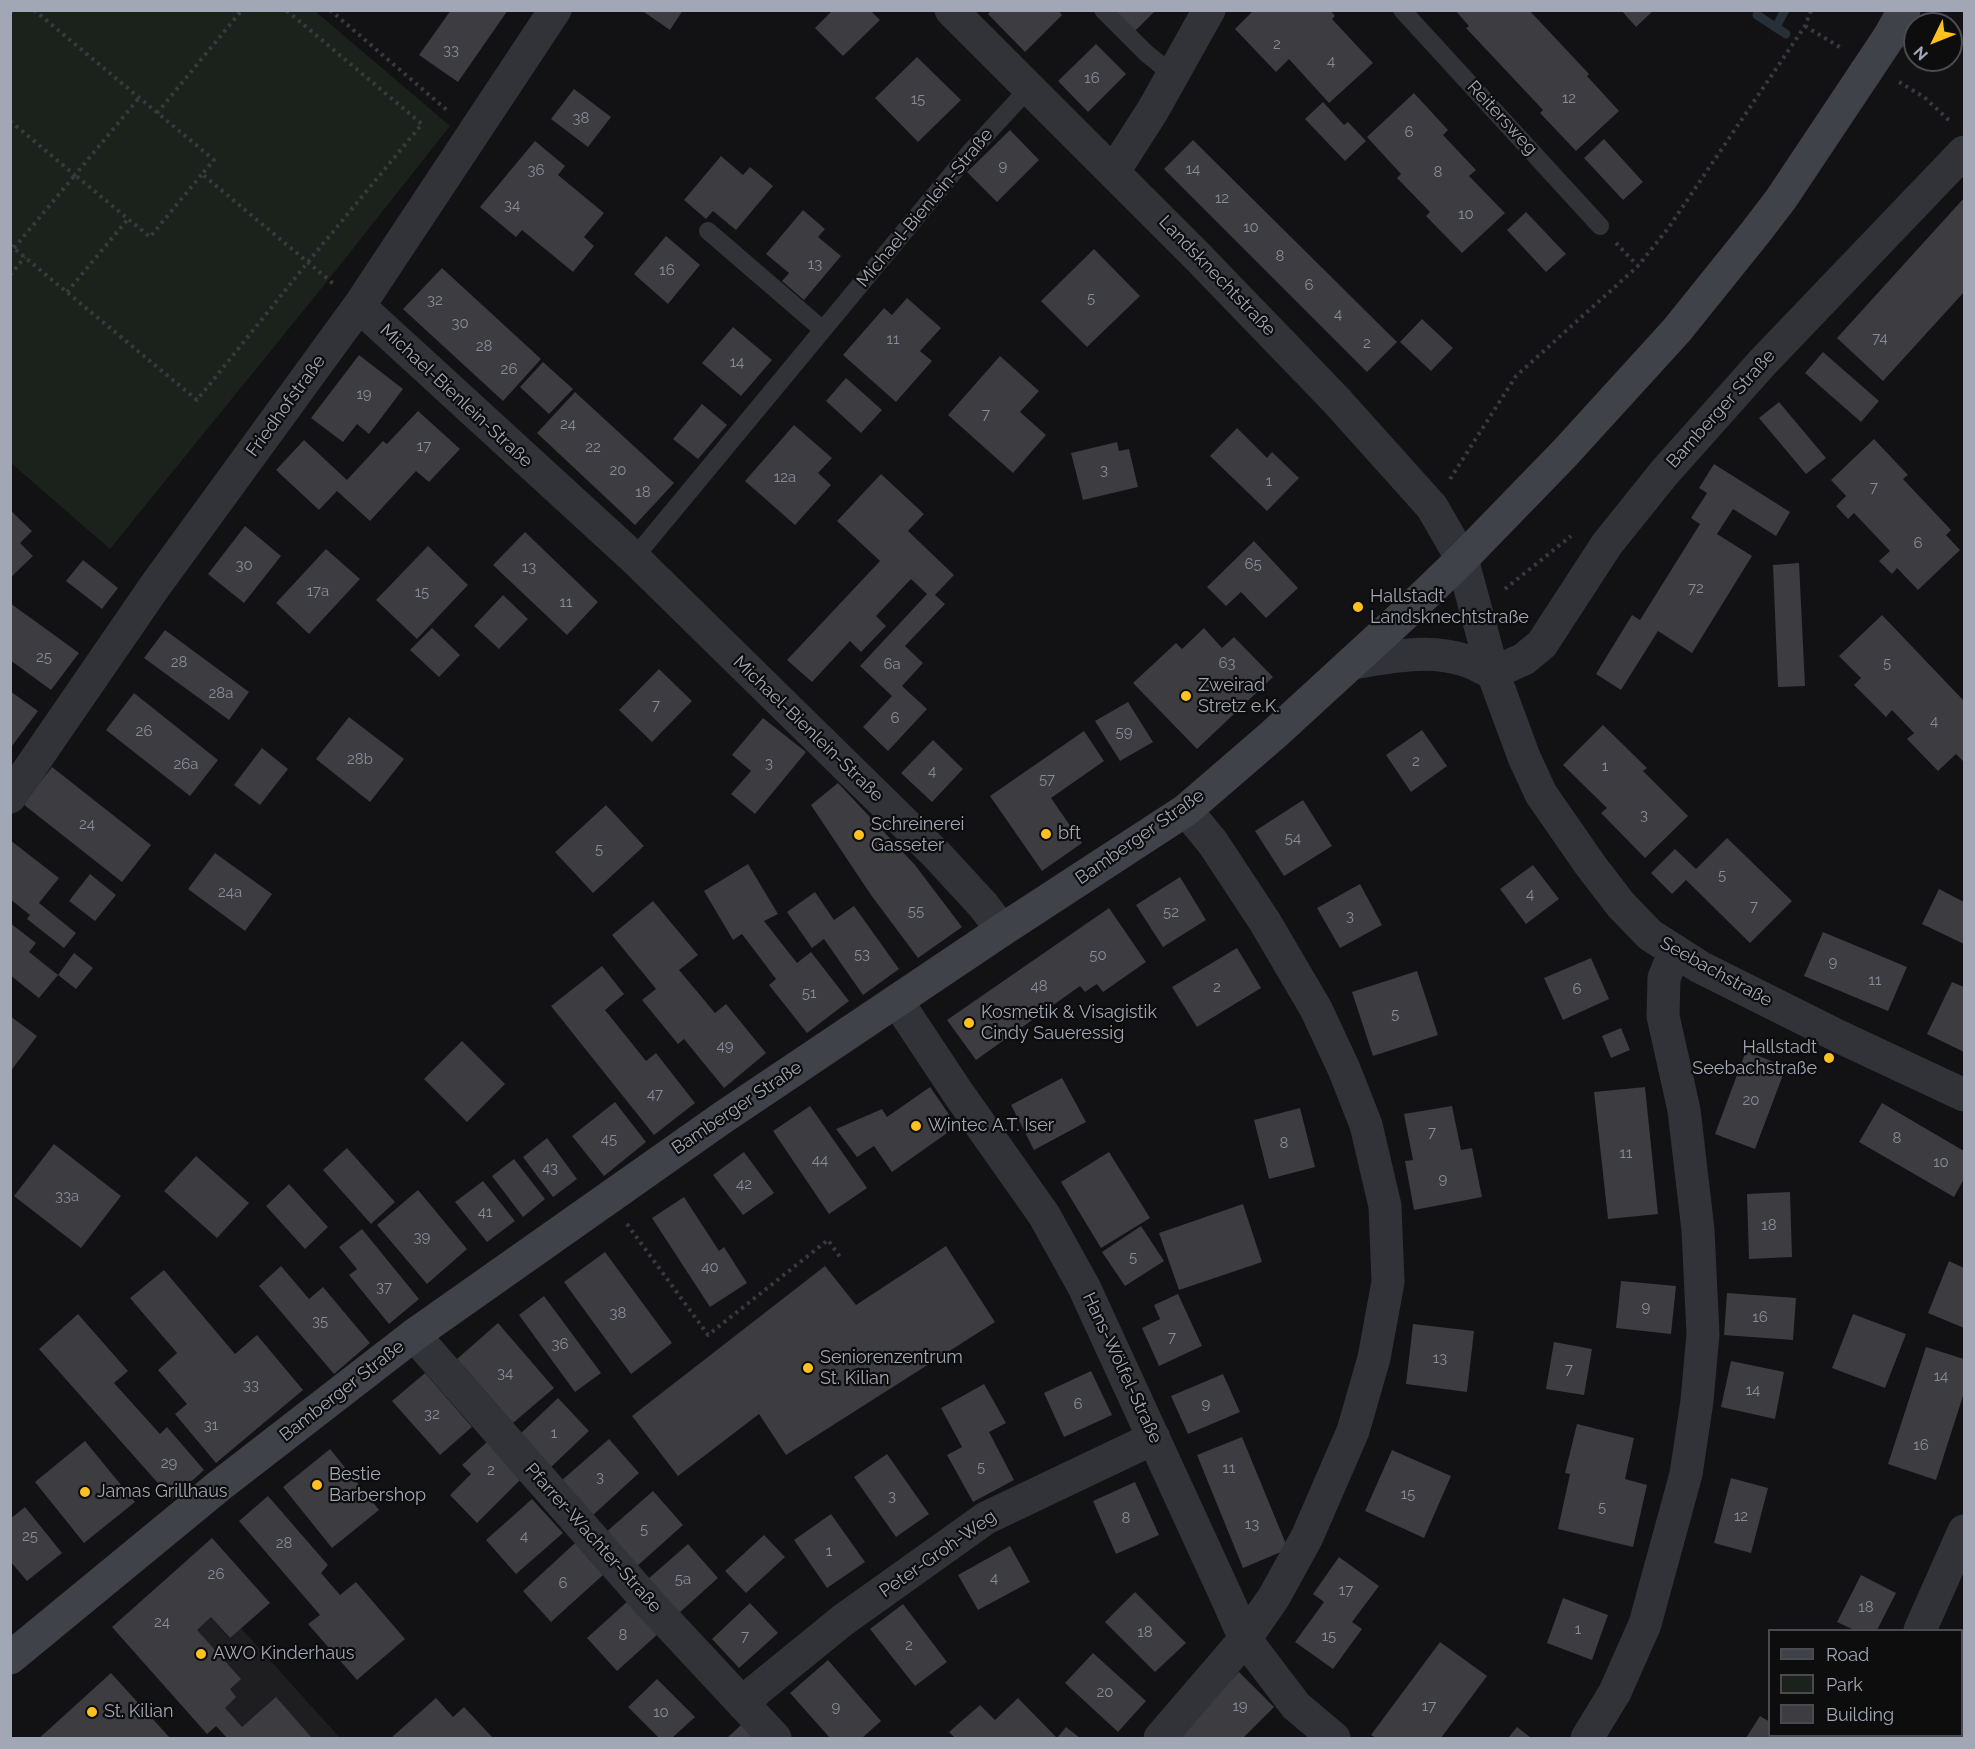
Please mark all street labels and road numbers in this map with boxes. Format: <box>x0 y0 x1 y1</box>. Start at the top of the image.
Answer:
street label: Reitersweg <box>1462 77 1542 159</box>
street label: Michael-Bienlein-Straße <box>852 124 998 292</box>
street label: Landsknechtstraße <box>1154 211 1280 341</box>
street label: Michael-Bienlein-Straße <box>375 320 537 472</box>
street label: Bamberger Straße <box>1662 345 1780 473</box>
street label: Friedhofstraße <box>242 351 330 461</box>
street label: Michael-Bienlein-Straße <box>728 652 888 806</box>
street label: Bamberger Straße <box>1072 785 1208 889</box>
street label: Seebachstraße <box>1656 932 1776 1012</box>
street label: Bamberger Straße <box>668 1057 806 1159</box>
street label: Hans-Wölfel-Straße <box>1078 1289 1166 1447</box>
street label: Bamberger Straße <box>275 1336 409 1446</box>
street label: Pfarrer-Wachter-Straße <box>520 1459 666 1617</box>
street label: Peter-Groh-Weg <box>875 1506 1001 1602</box>

